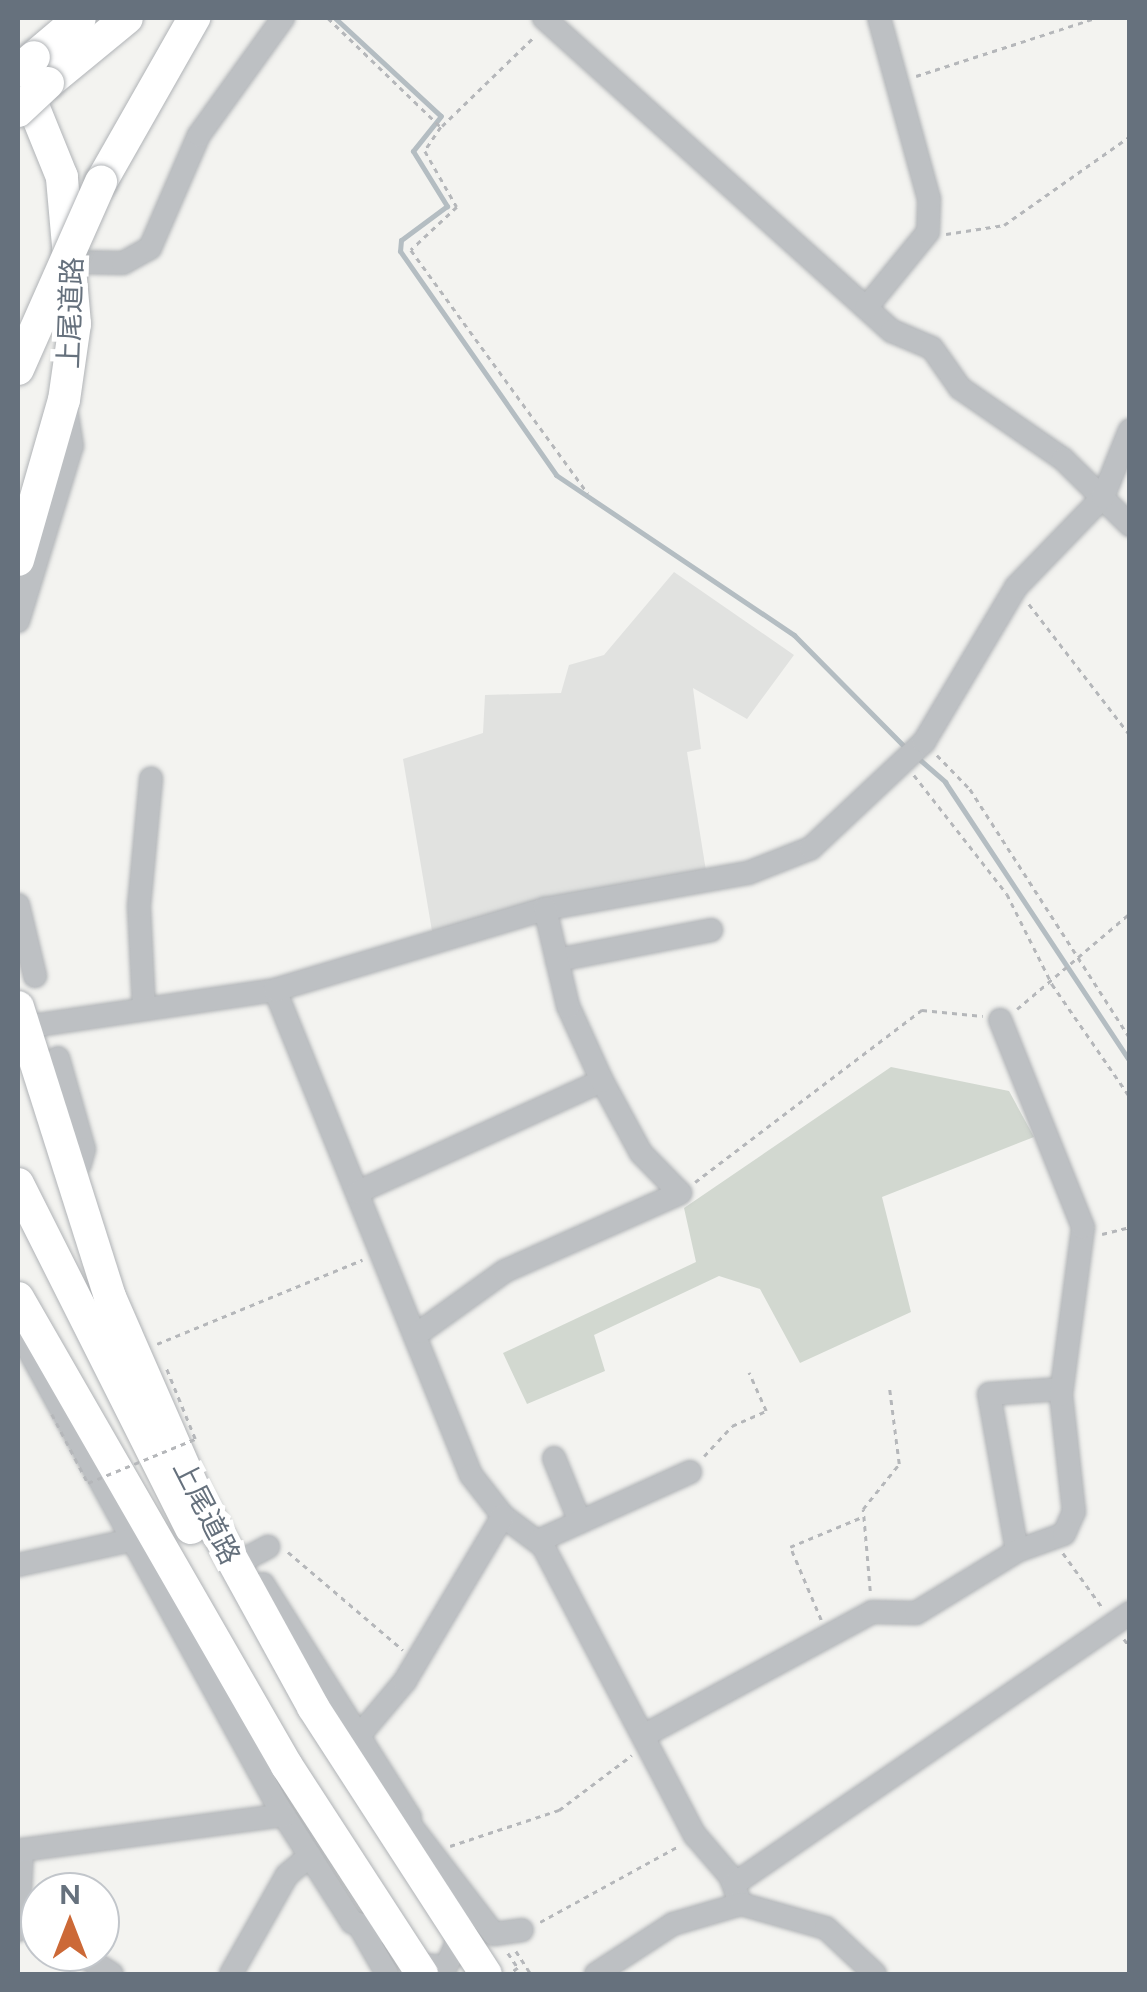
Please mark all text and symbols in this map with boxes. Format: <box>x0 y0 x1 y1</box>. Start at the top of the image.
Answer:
street label: 上尾道路 <box>51 256 89 370</box>
street label: 上尾道路 <box>167 1454 247 1570</box>
north arrow <box>20 1872 120 1972</box>
text: N <box>59 1877 81 1911</box>

